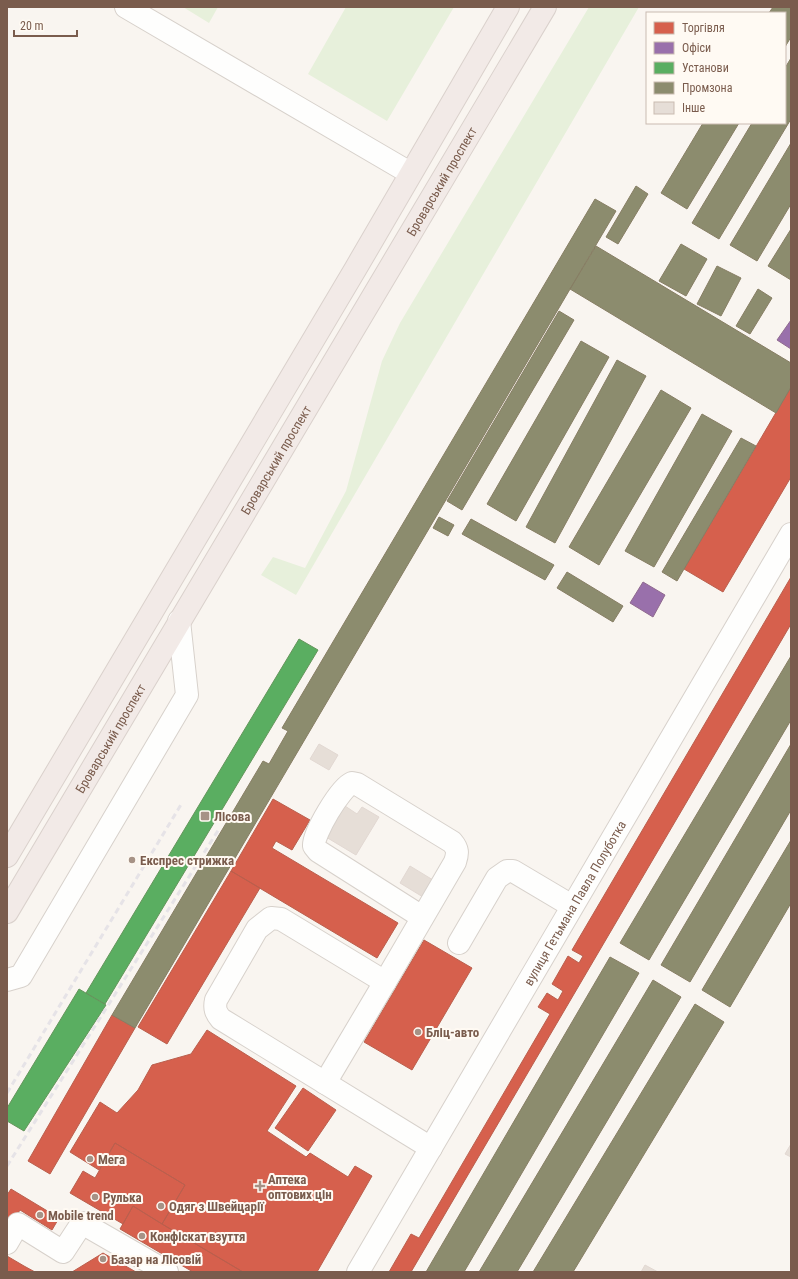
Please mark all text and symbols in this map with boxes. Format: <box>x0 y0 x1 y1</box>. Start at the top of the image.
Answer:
scale bar <box>14 12 77 38</box>
legend <box>646 12 786 124</box>
text: 20 m <box>20 19 44 33</box>
text: Торгівля <box>682 21 725 35</box>
text: Офіси <box>682 41 711 55</box>
text: Установи <box>682 61 729 75</box>
text: Промзона <box>682 81 733 95</box>
text: Інше <box>682 101 706 115</box>
street label: Броварський проспект <box>404 124 480 239</box>
street label: Броварський проспект <box>238 403 315 517</box>
street label: Броварський проспект <box>72 681 149 796</box>
place label: Лісова <box>214 809 250 824</box>
marker: Лісова <box>199 810 211 822</box>
street label: вулиця Гетьмана Павла Полуботка <box>521 818 629 988</box>
place label: Експрес стрижка <box>140 853 234 868</box>
marker: Експрес стрижка <box>127 855 137 865</box>
place label: Бліц-авто <box>426 1025 480 1040</box>
marker: Бліц-авто <box>413 1027 423 1037</box>
place label: Мега <box>98 1152 125 1167</box>
marker: Мега <box>85 1154 95 1164</box>
place label: Аптека оптових цін <box>268 1172 332 1202</box>
marker: Аптека оптових цін <box>255 1181 265 1191</box>
place label: Рулька <box>103 1190 142 1205</box>
marker: Рулька <box>90 1192 100 1202</box>
place label: Одяг з Швейцарії <box>169 1199 265 1214</box>
marker: Одяг з Швейцарії <box>156 1201 166 1211</box>
place label: Mobile trend <box>48 1208 114 1223</box>
marker: Mobile trend <box>35 1210 45 1220</box>
place label: Конфіскат взуття <box>150 1229 245 1244</box>
marker: Конфіскат взуття <box>137 1231 147 1241</box>
place label: Базар на Лісовій <box>111 1252 201 1267</box>
marker: Базар на Лісовій <box>98 1254 108 1264</box>

